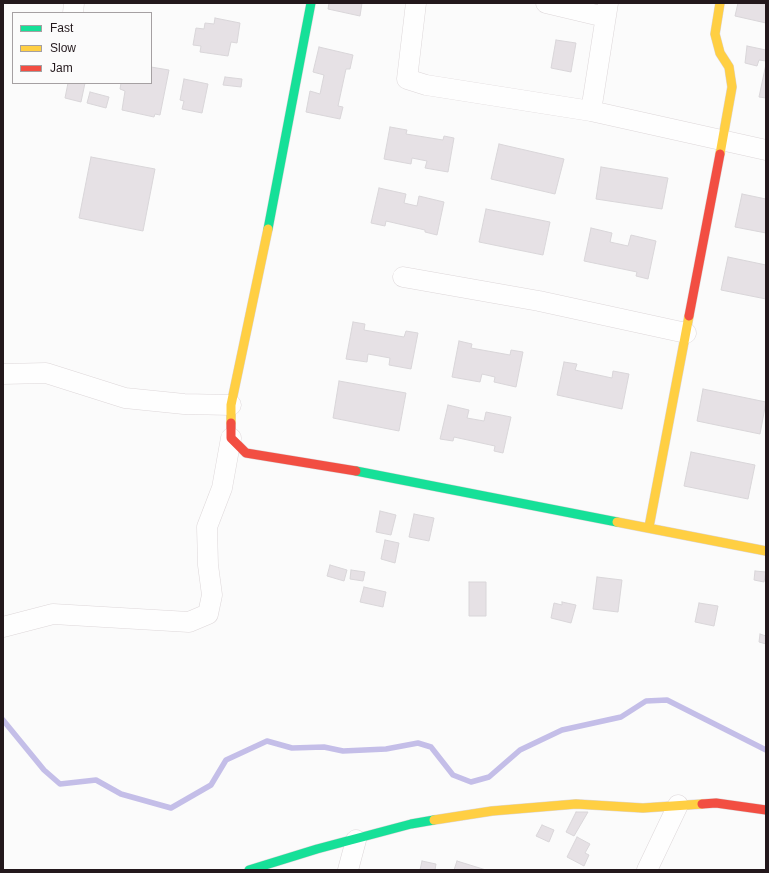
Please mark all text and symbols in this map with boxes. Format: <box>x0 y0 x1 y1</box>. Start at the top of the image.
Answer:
legend <box>12 12 152 84</box>
text: Fast <box>50 21 73 35</box>
text: Slow <box>50 41 76 55</box>
text: Jam <box>50 61 73 75</box>

